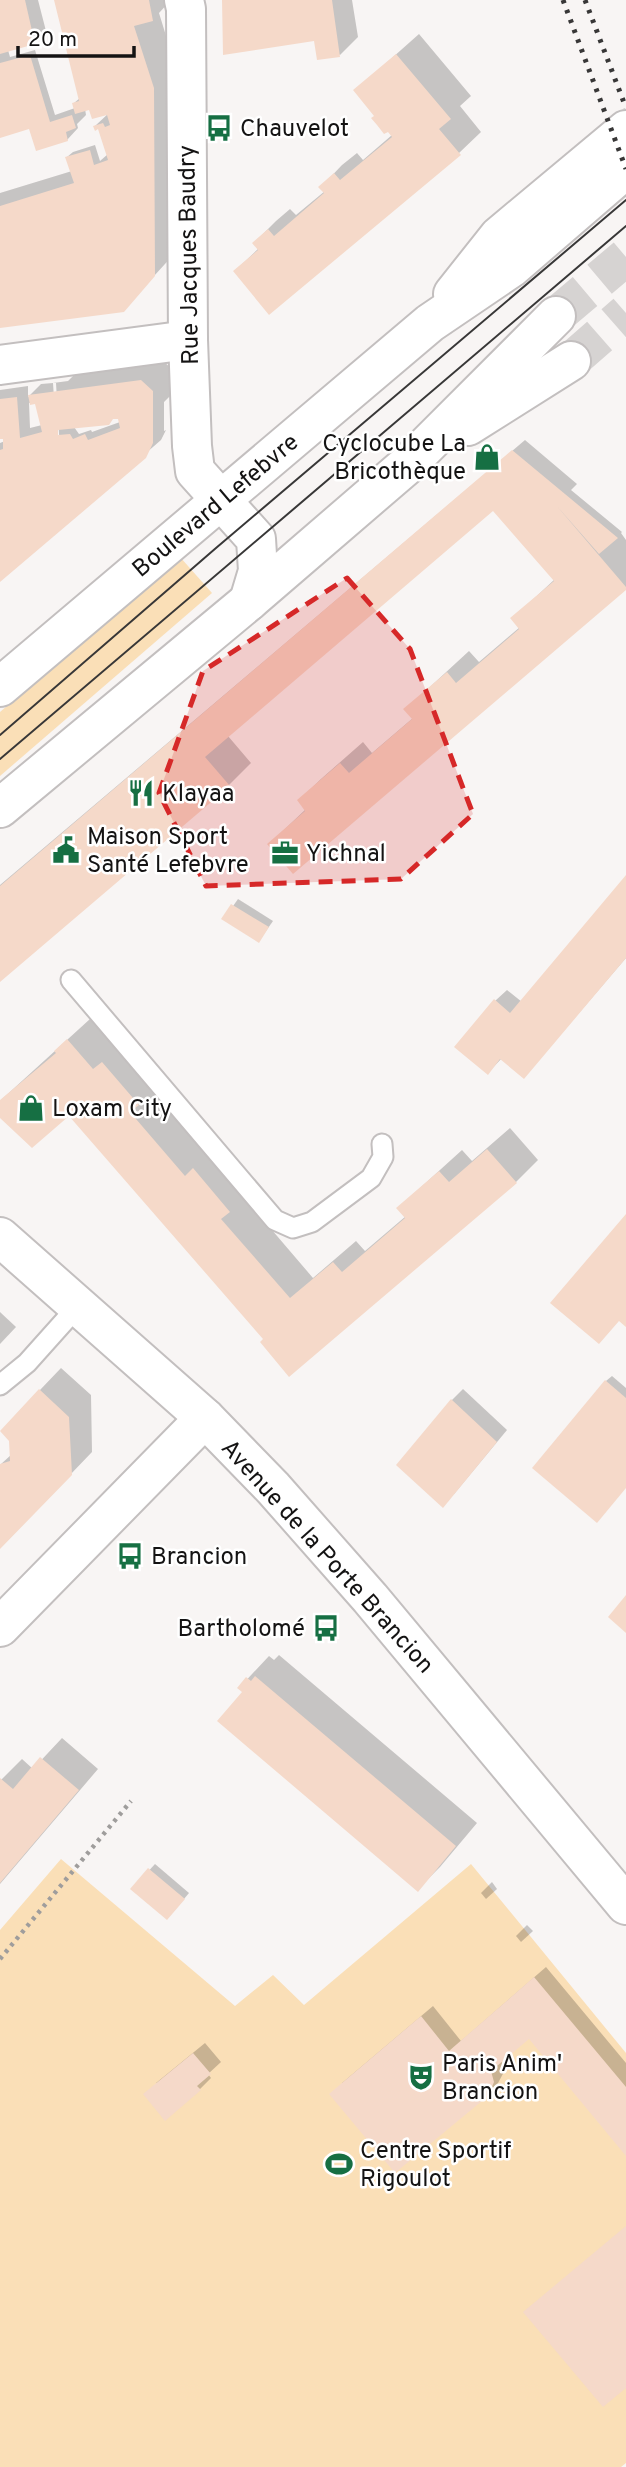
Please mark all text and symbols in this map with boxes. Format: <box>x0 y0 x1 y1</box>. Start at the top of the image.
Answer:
scale bar <box>18 14 133 58</box>
text: 20 m <box>28 27 77 54</box>
bus stop icon: Chauvelot <box>204 113 234 143</box>
place label: Chauvelot <box>240 115 349 145</box>
street label: Rue Jacques Baudry <box>173 145 207 365</box>
street label: Boulevard Lefebvre <box>127 428 306 585</box>
place label: Cyclocube La Bricothèque <box>322 430 466 488</box>
shop icon: Cyclocube La Bricothèque <box>472 442 502 472</box>
restaurant icon: Klayaa <box>126 778 156 808</box>
place label: Klayaa <box>162 780 234 810</box>
place label: Maison Sport Santé Lefebvre <box>87 823 249 881</box>
public building icon: Maison Sport Santé Lefebvre <box>51 835 81 865</box>
office icon: Yichnal <box>270 838 300 868</box>
place label: Yichnal <box>306 840 386 870</box>
shop icon: Loxam City <box>16 1093 46 1123</box>
place label: Loxam City <box>52 1095 172 1125</box>
street label: Avenue de la Porte Brancion <box>214 1434 439 1680</box>
bus stop icon: Brancion <box>115 1541 145 1571</box>
place label: Brancion <box>151 1543 247 1573</box>
bus stop icon: Bartholomé <box>311 1613 341 1643</box>
place label: Bartholomé <box>177 1615 305 1645</box>
place label: Paris Anim' Brancion <box>442 2050 562 2108</box>
theatre icon: Paris Anim' Brancion <box>406 2062 436 2092</box>
place label: Centre Sportif Rigoulot <box>360 2137 511 2195</box>
sports icon: Centre Sportif Rigoulot <box>324 2149 354 2179</box>

